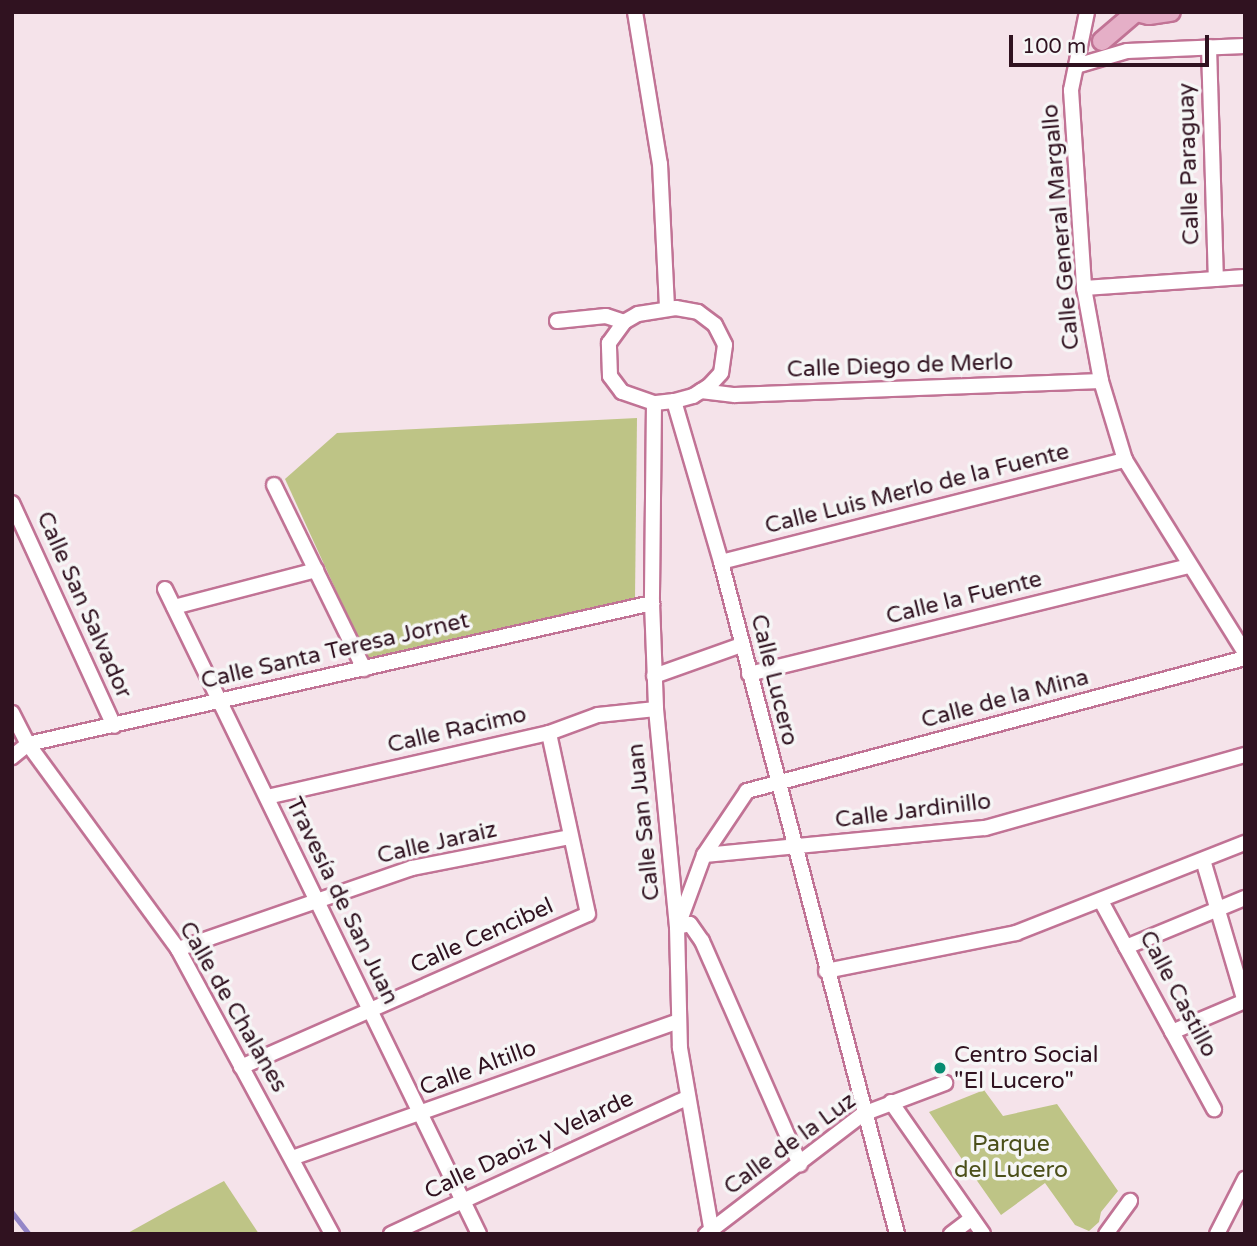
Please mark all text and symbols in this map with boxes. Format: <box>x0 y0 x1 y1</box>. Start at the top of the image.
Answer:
scale bar <box>1012 21 1212 65</box>
text: 100 m <box>1022 34 1086 59</box>
street label: Calle Paraguay <box>1172 82 1206 246</box>
street label: Calle General Margallo <box>1036 103 1086 351</box>
street label: Calle Diego de Merlo <box>786 348 1014 384</box>
street label: Calle Luis Merlo de la Fuente <box>762 438 1072 540</box>
street label: Calle San Salvador <box>30 507 138 703</box>
street label: Calle la Fuente <box>883 565 1045 631</box>
street label: Calle Santa Teresa Jornet <box>198 607 472 695</box>
street label: Calle Lucero <box>744 612 804 748</box>
street label: Calle de la Mina <box>918 663 1092 735</box>
street label: Calle Racimo <box>385 701 529 759</box>
street label: Calle San Juan <box>622 742 666 902</box>
street label: Calle Jardinillo <box>833 788 993 834</box>
street label: Travesía de San Juan <box>280 793 404 1009</box>
street label: Calle Jaraiz <box>374 816 500 870</box>
street label: Calle Cencibel <box>406 892 558 980</box>
street label: Calle de Chalanes <box>173 917 293 1097</box>
street label: Calle Castillo <box>1133 926 1223 1062</box>
street label: Calle Altillo <box>416 1034 540 1102</box>
place label: Centro Social "El Lucero" <box>954 1041 1098 1095</box>
marker: Centro Social "El Lucero" <box>932 1060 948 1076</box>
street label: Calle Daoiz y Velarde <box>420 1084 638 1206</box>
street label: Calle de la Luz <box>719 1087 861 1201</box>
park label: Parque del Lucero <box>954 1130 1068 1184</box>

